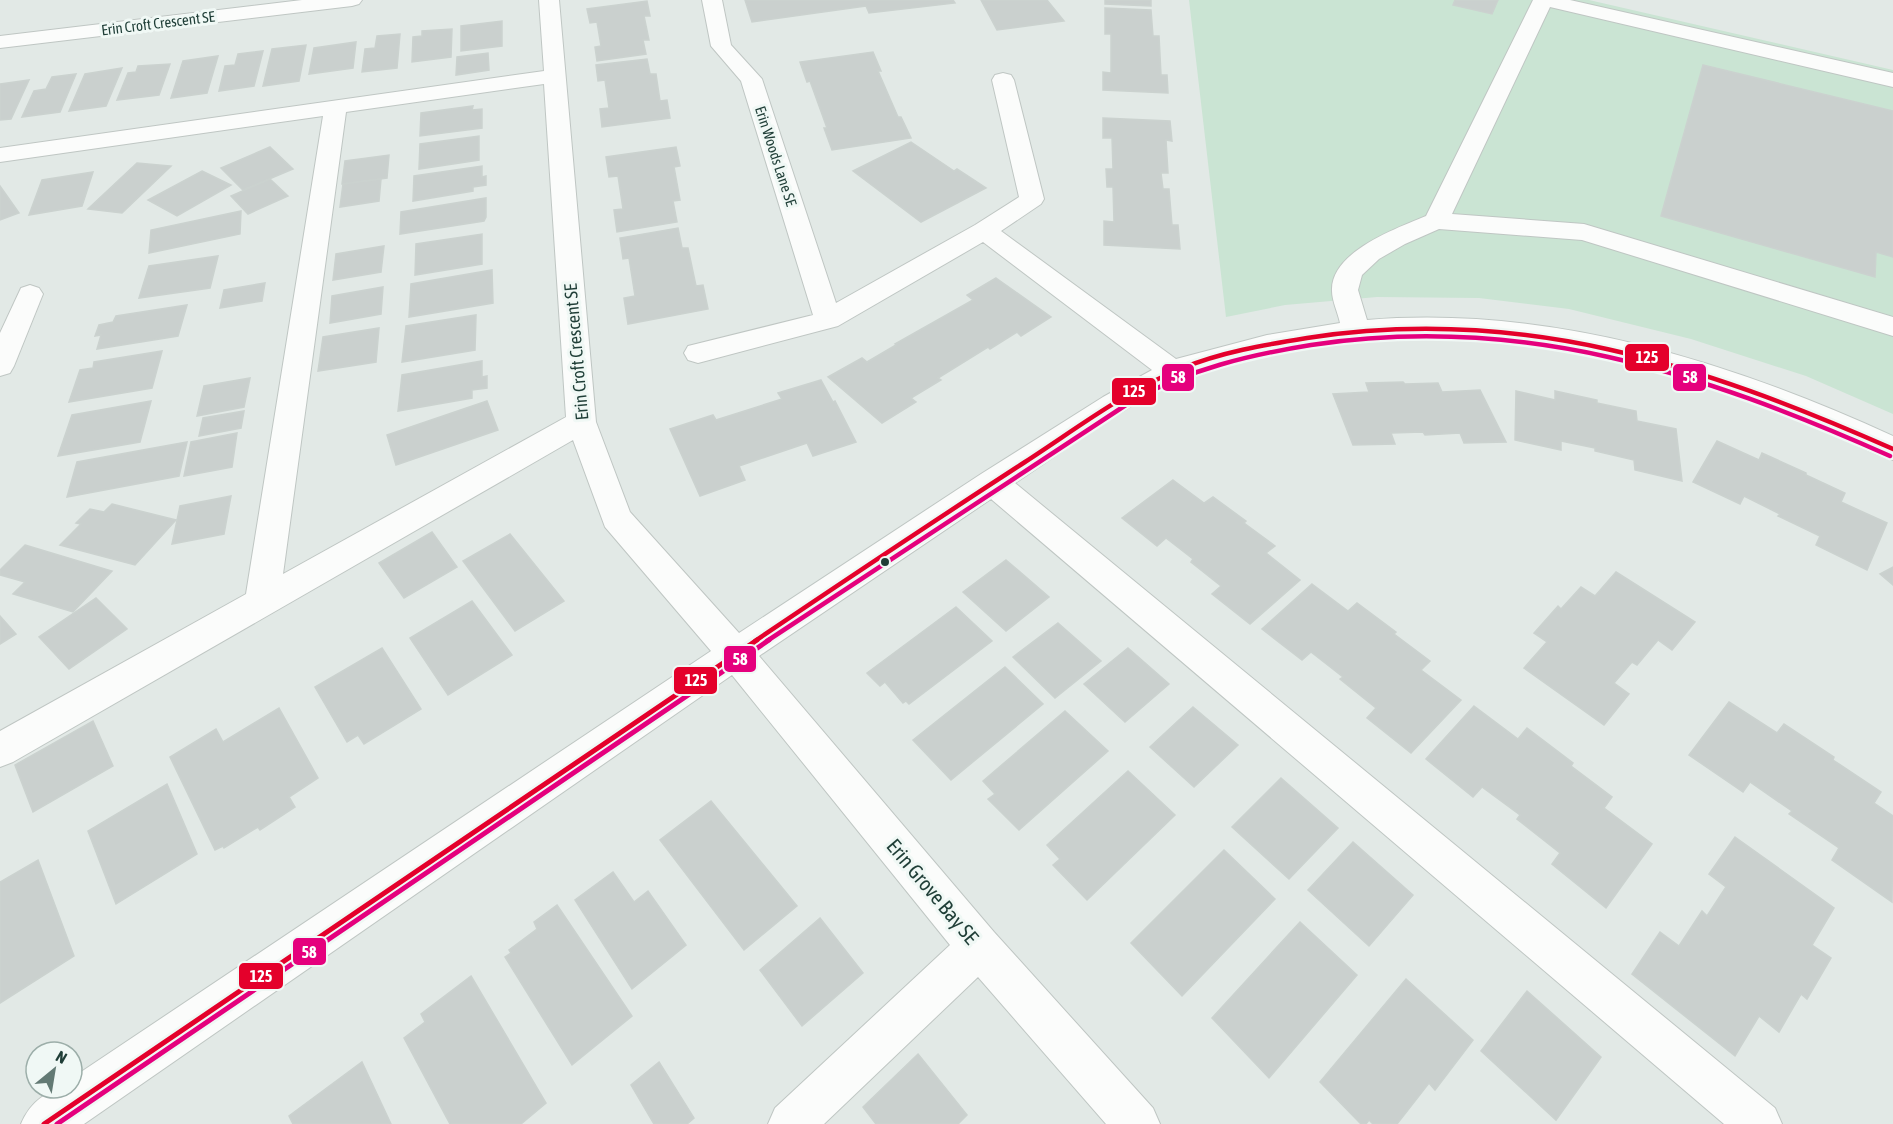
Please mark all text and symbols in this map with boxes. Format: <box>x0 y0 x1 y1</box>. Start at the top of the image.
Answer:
street label: Erin Croft Crescent SE <box>100 8 216 38</box>
street label: Erin Woods Lane SE <box>752 104 800 209</box>
street label: Erin Croft Crescent SE <box>560 282 592 421</box>
line badge: 125 <box>1624 343 1670 372</box>
text: 125 <box>1636 348 1659 366</box>
line badge: 58 <box>1161 363 1195 392</box>
line badge: 58 <box>1672 363 1707 392</box>
text: 58 <box>1170 368 1186 386</box>
text: 58 <box>1682 368 1698 386</box>
line badge: 125 <box>1111 377 1157 406</box>
text: 125 <box>1123 382 1146 400</box>
unlabelled marker <box>879 556 891 568</box>
line badge: 58 <box>723 645 757 673</box>
text: 58 <box>732 650 748 668</box>
line badge: 125 <box>673 666 718 695</box>
text: 125 <box>685 671 708 689</box>
street label: Erin Grove Bay SE <box>882 834 984 949</box>
line badge: 58 <box>292 937 327 966</box>
text: 58 <box>301 943 317 961</box>
line badge: 125 <box>238 962 284 990</box>
text: 125 <box>250 967 273 985</box>
north arrow <box>24 1040 84 1100</box>
text: N <box>53 1047 70 1067</box>

